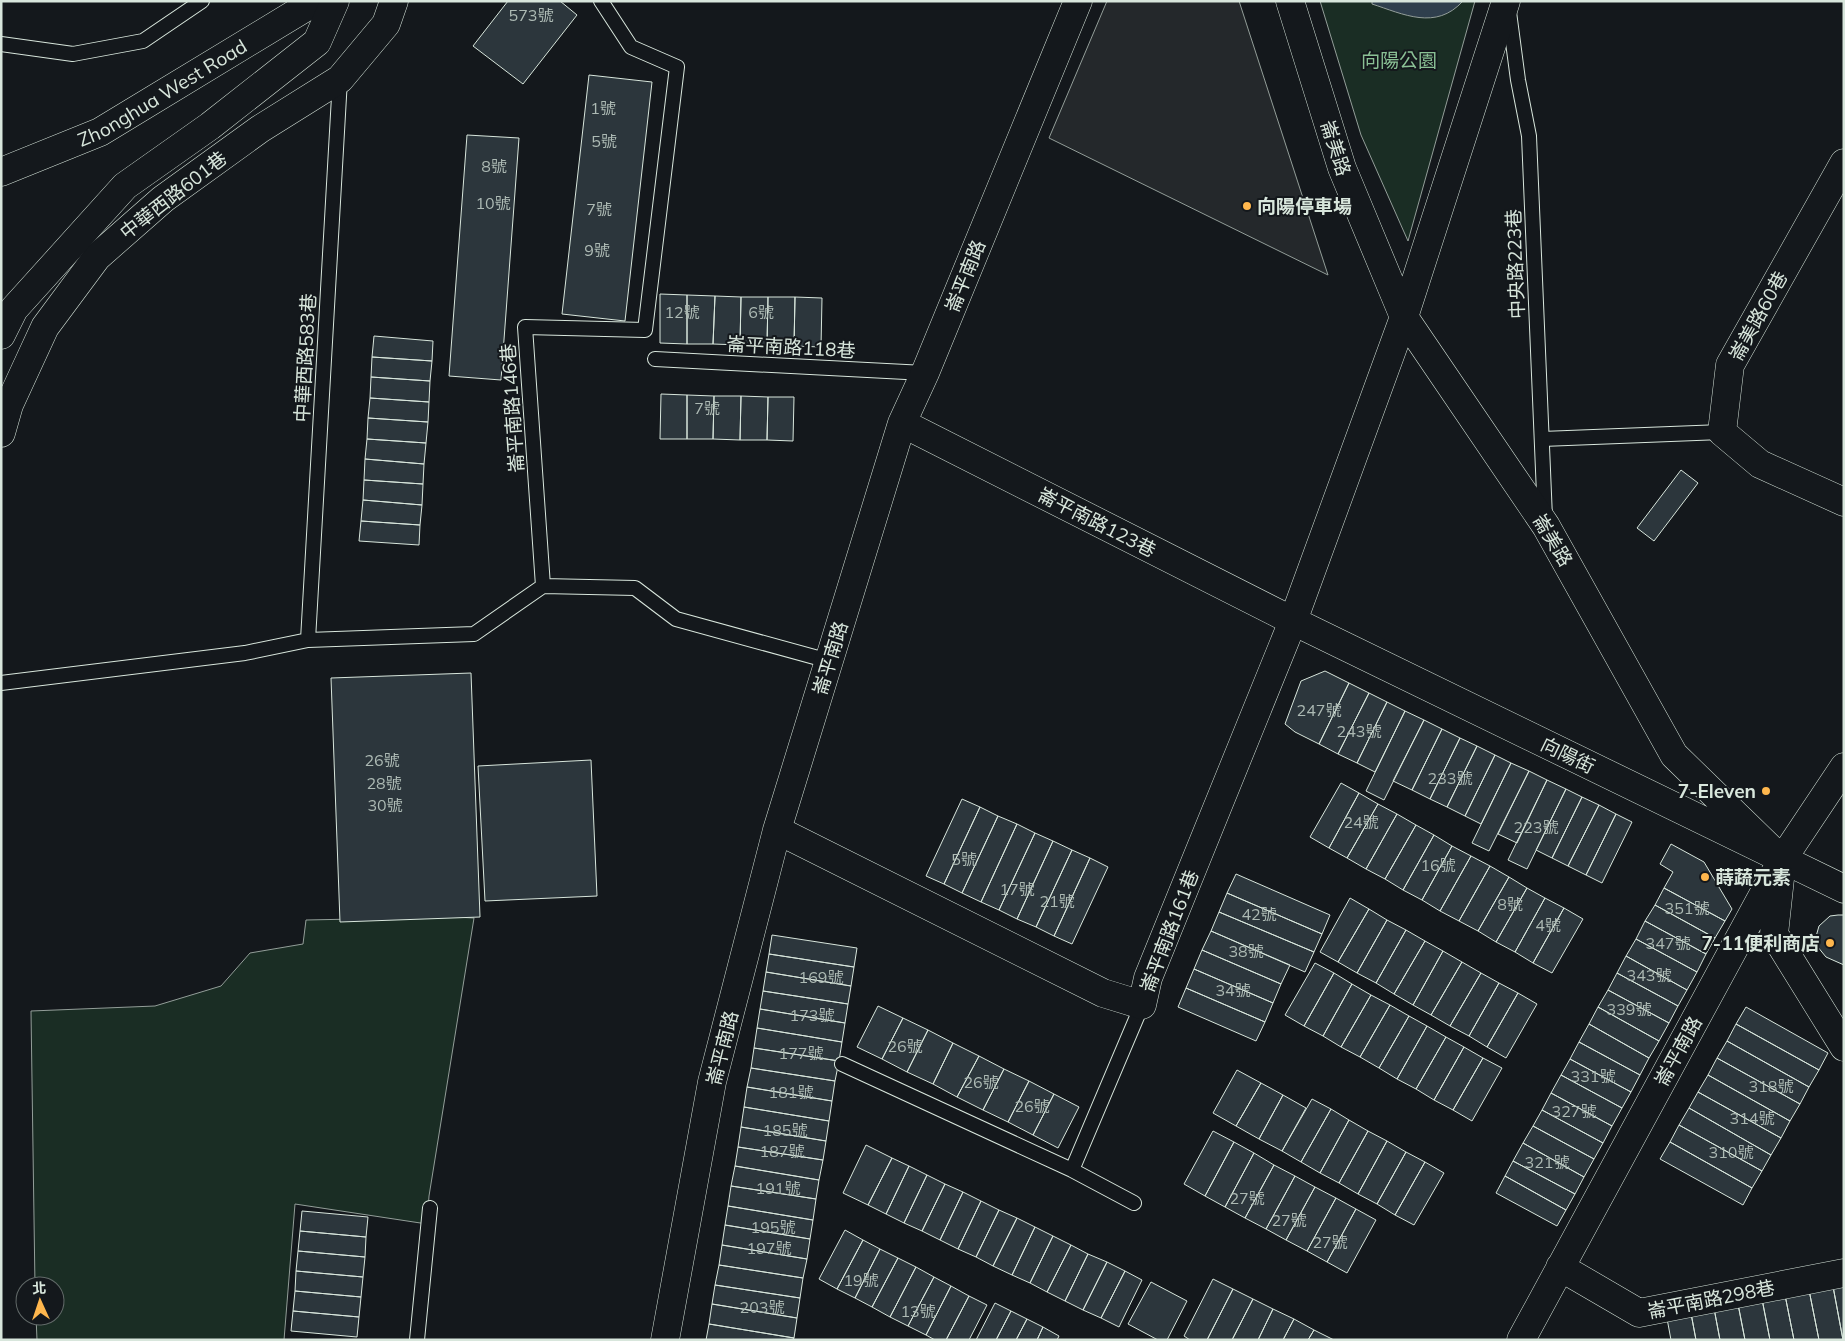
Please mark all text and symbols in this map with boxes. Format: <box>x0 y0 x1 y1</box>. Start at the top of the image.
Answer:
house number: 573號 <box>509 5 553 25</box>
street label: Zhonghua West Road <box>74 34 251 152</box>
park label: 向陽公園 <box>1361 48 1437 72</box>
house number: 1號 <box>590 98 616 118</box>
street label: 崙美路 <box>1316 117 1356 179</box>
house number: 5號 <box>591 131 617 151</box>
street label: 中華西路601巷 <box>115 146 231 244</box>
house number: 8號 <box>481 156 507 176</box>
house number: 10號 <box>475 193 511 213</box>
place label: 向陽停車場 <box>1257 194 1352 218</box>
house number: 7號 <box>586 199 612 219</box>
marker: 向陽停車場 <box>1241 200 1253 212</box>
street label: 中央路223巷 <box>1501 209 1529 319</box>
street label: 崙平南路 <box>940 236 990 316</box>
house number: 9號 <box>584 240 610 260</box>
street label: 崙美路60巷 <box>1724 267 1792 365</box>
street label: 中華西路583巷 <box>290 293 320 423</box>
house number: 12號 <box>664 302 700 322</box>
house number: 6號 <box>748 302 774 322</box>
street label: 崙平南路118巷 <box>726 332 856 362</box>
street label: 崙平南路146巷 <box>496 343 528 473</box>
house number: 7號 <box>694 398 720 418</box>
street label: 崙平南路123巷 <box>1034 482 1160 562</box>
street label: 崙美路 <box>1528 509 1578 571</box>
street label: 崙平南路 <box>807 618 853 698</box>
house number: 247號 <box>1297 700 1341 720</box>
house number: 243號 <box>1337 721 1381 741</box>
street label: 向陽街 <box>1537 732 1599 778</box>
house number: 26號 <box>364 750 400 770</box>
house number: 233號 <box>1428 768 1472 788</box>
house number: 28號 <box>366 773 402 793</box>
place label: 7-Eleven <box>1678 779 1756 803</box>
marker: 7-Eleven <box>1760 785 1772 797</box>
house number: 30號 <box>367 795 403 815</box>
house number: 24號 <box>1343 812 1379 832</box>
house number: 223號 <box>1514 817 1558 837</box>
house number: 5號 <box>951 849 977 869</box>
house number: 16號 <box>1420 855 1456 875</box>
place label: 蒔蔬元素 <box>1715 865 1791 889</box>
street label: 崙平南路161巷 <box>1135 866 1203 996</box>
marker: 蒔蔬元素 <box>1699 871 1711 883</box>
house number: 17號 <box>999 879 1035 899</box>
house number: 21號 <box>1039 891 1075 911</box>
house number: 8號 <box>1497 894 1523 914</box>
house number: 351號 <box>1665 898 1709 918</box>
house number: 42號 <box>1241 904 1277 924</box>
house number: 4號 <box>1535 915 1561 935</box>
place label: 7-11便利商店 <box>1701 931 1820 955</box>
house number: 347號 <box>1646 933 1690 953</box>
marker: 7-11便利商店 <box>1824 937 1836 949</box>
house number: 38號 <box>1228 941 1264 961</box>
house number: 343號 <box>1627 965 1671 985</box>
house number: 169號 <box>799 967 843 987</box>
house number: 34號 <box>1215 980 1251 1000</box>
house number: 339號 <box>1607 999 1651 1019</box>
house number: 173號 <box>790 1005 834 1025</box>
street label: 崙平南路 <box>701 1008 743 1088</box>
street label: 崙平南路 <box>1649 1012 1707 1090</box>
house number: 26號 <box>887 1036 923 1056</box>
house number: 177號 <box>779 1043 823 1063</box>
house number: 331號 <box>1571 1066 1615 1086</box>
house number: 26號 <box>963 1072 999 1092</box>
house number: 318號 <box>1749 1076 1793 1096</box>
house number: 181號 <box>769 1082 813 1102</box>
house number: 26號 <box>1014 1096 1050 1116</box>
house number: 327號 <box>1552 1101 1596 1121</box>
house number: 314號 <box>1730 1108 1774 1128</box>
house number: 185號 <box>763 1120 807 1140</box>
house number: 187號 <box>760 1141 804 1161</box>
house number: 310號 <box>1709 1142 1753 1162</box>
house number: 321號 <box>1525 1152 1569 1172</box>
house number: 191號 <box>756 1178 800 1198</box>
house number: 27號 <box>1229 1188 1265 1208</box>
house number: 27號 <box>1271 1210 1307 1230</box>
house number: 195號 <box>751 1217 795 1237</box>
house number: 27號 <box>1312 1232 1348 1252</box>
house number: 197號 <box>747 1238 791 1258</box>
house number: 19號 <box>843 1270 879 1290</box>
street label: 崙平南路298巷 <box>1645 1275 1777 1323</box>
north arrow <box>15 1276 65 1326</box>
text: 北 <box>32 1279 47 1297</box>
house number: 203號 <box>740 1297 784 1317</box>
house number: 13號 <box>900 1301 936 1321</box>

